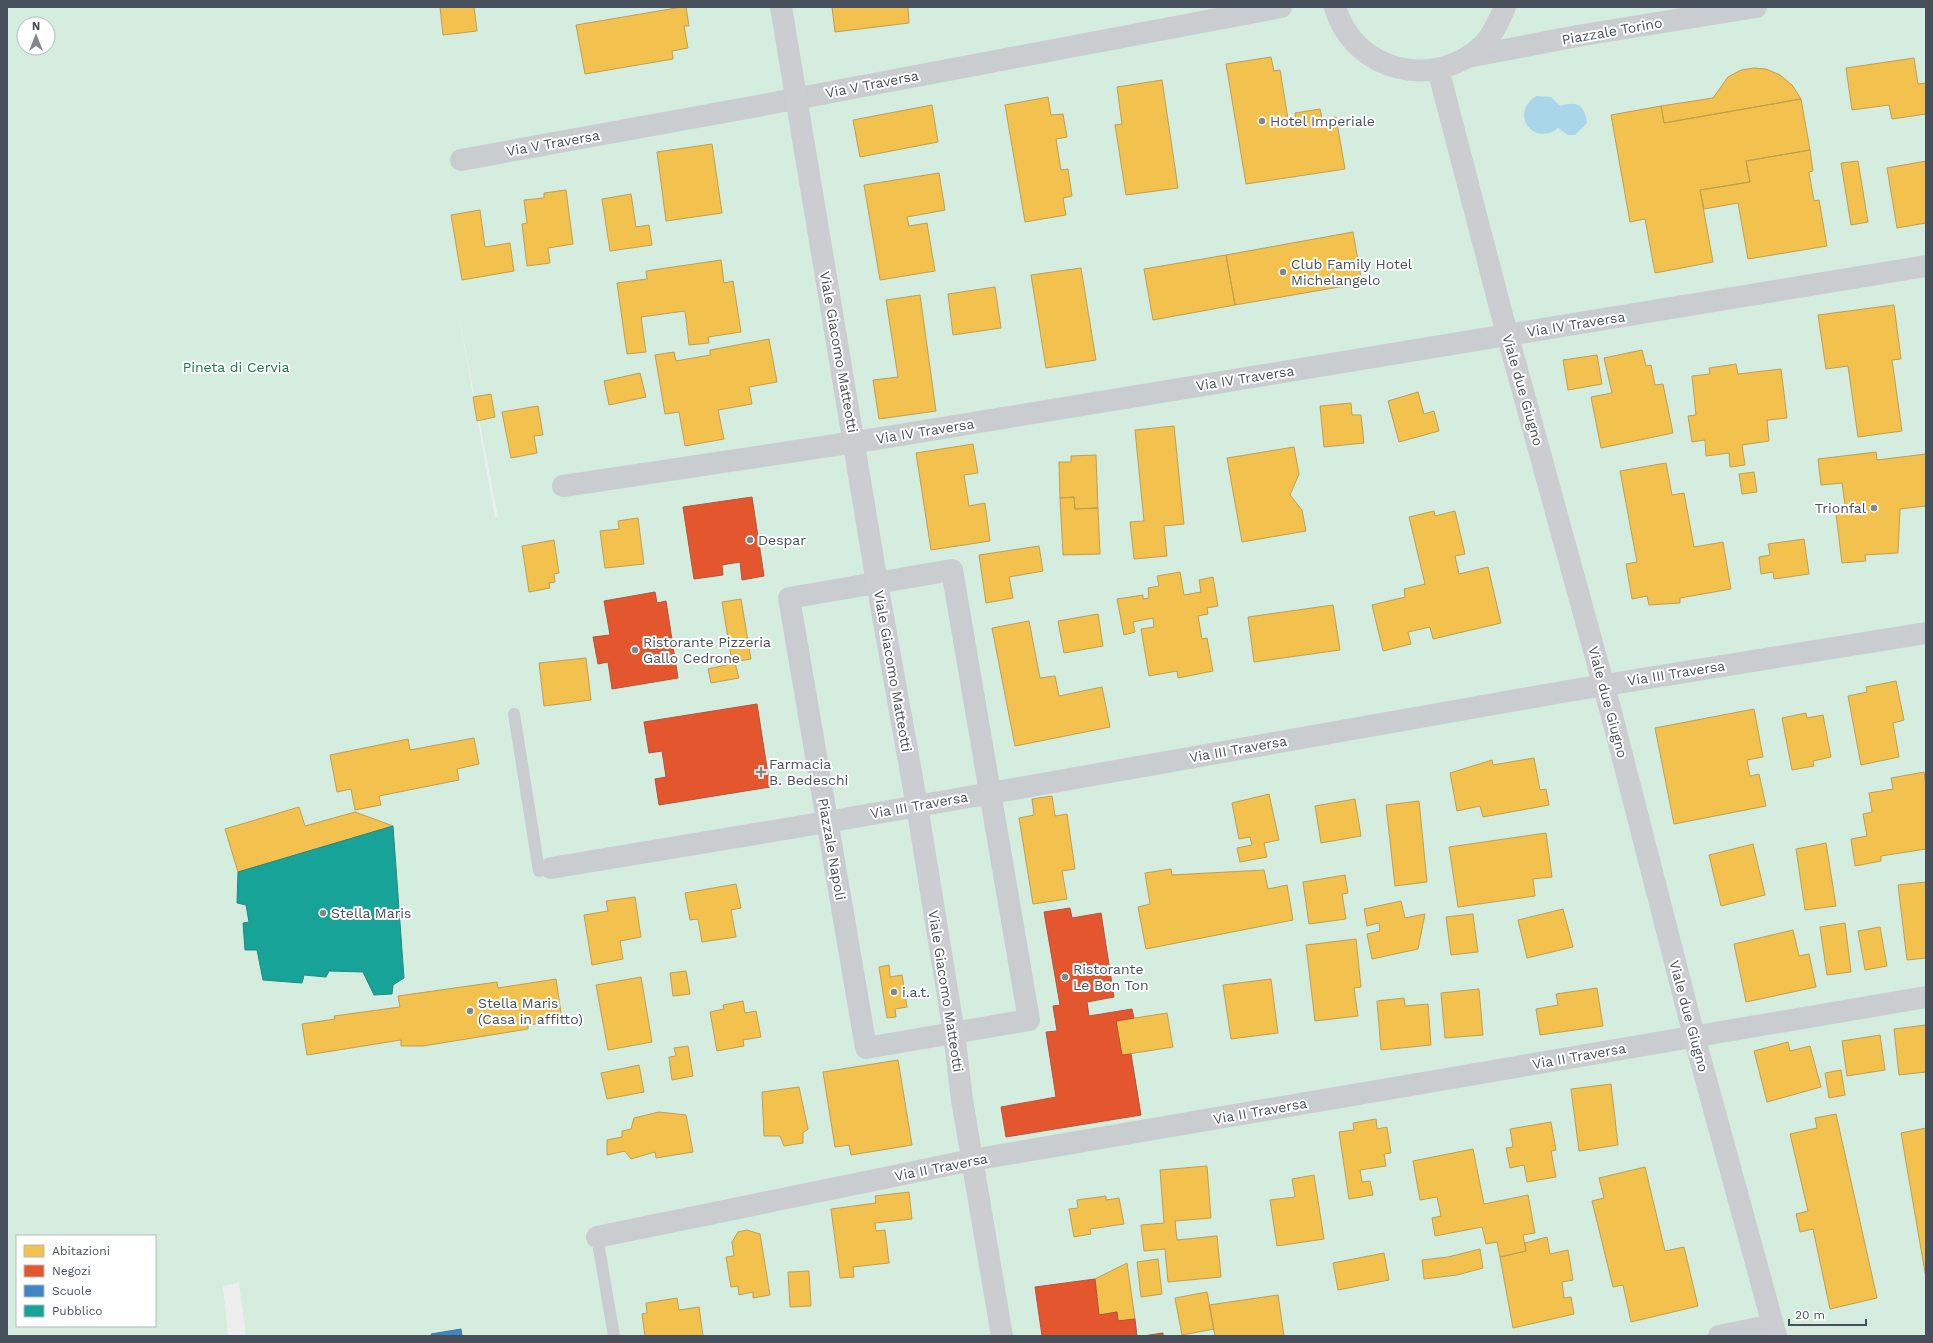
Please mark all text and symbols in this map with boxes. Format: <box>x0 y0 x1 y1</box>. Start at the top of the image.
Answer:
street label: Piazzale Torino <box>1561 14 1663 48</box>
north arrow <box>16 16 56 56</box>
text: N <box>32 20 40 33</box>
street label: Via V Traversa <box>824 67 920 101</box>
place label: Hotel Imperiale <box>1270 113 1375 129</box>
marker: Hotel Imperiale <box>1257 116 1267 126</box>
street label: Via V Traversa <box>505 127 601 159</box>
place label: Club Family Hotel Michelangelo <box>1291 256 1413 288</box>
marker: Club Family Hotel Michelangelo <box>1278 267 1288 277</box>
street label: Viale Giacomo Matteotti <box>817 270 861 434</box>
street label: Via IV Traversa <box>1526 308 1626 340</box>
street label: Viale due Giugno <box>1499 332 1547 448</box>
park label: Pineta di Cervia <box>183 359 289 375</box>
street label: Via IV Traversa <box>1195 362 1295 394</box>
street label: Via IV Traversa <box>875 415 975 447</box>
place label: Trionfal <box>1815 500 1867 516</box>
marker: Trionfal <box>1869 503 1879 513</box>
place label: Despar <box>758 532 806 548</box>
marker: Despar <box>745 535 755 545</box>
street label: Viale Giacomo Matteotti <box>871 589 915 753</box>
place label: Ristorante Pizzeria Gallo Cedrone <box>643 634 771 666</box>
street label: Viale due Giugno <box>1585 644 1631 760</box>
marker: Ristorante Pizzeria Gallo Cedrone <box>630 645 640 655</box>
street label: Via III Traversa <box>1626 657 1726 689</box>
street label: Via III Traversa <box>1188 733 1288 765</box>
place label: Farmacia B. Bedeschi <box>769 756 848 788</box>
marker: Farmacia B. Bedeschi <box>756 767 766 777</box>
street label: Via III Traversa <box>869 789 969 821</box>
street label: Piazzale Napoli <box>815 797 849 901</box>
place label: Stella Maris <box>331 905 411 921</box>
marker: Stella Maris <box>318 908 328 918</box>
street label: Viale Giacomo Matteotti <box>925 909 967 1073</box>
street label: Viale due Giugno <box>1666 958 1712 1074</box>
place label: Ristorante Le Bon Ton <box>1073 961 1149 993</box>
marker: Ristorante Le Bon Ton <box>1060 972 1070 982</box>
place label: i.a.t. <box>902 984 930 1000</box>
marker: i.a.t. <box>889 987 899 997</box>
place label: Stella Maris (Casa in affitto) <box>478 995 583 1027</box>
marker: Stella Maris (Casa in affitto) <box>465 1006 475 1016</box>
street label: Via II Traversa <box>1531 1040 1627 1072</box>
street label: Via II Traversa <box>1212 1095 1308 1127</box>
street label: Via II Traversa <box>893 1150 989 1184</box>
legend <box>16 1235 156 1327</box>
text: Abitazioni <box>52 1244 110 1258</box>
text: Negozi <box>52 1264 91 1278</box>
text: Scuole <box>52 1284 92 1298</box>
scale bar <box>1789 1301 1866 1327</box>
text: Pubblico <box>52 1304 103 1318</box>
text: 20 m <box>1795 1308 1825 1322</box>

